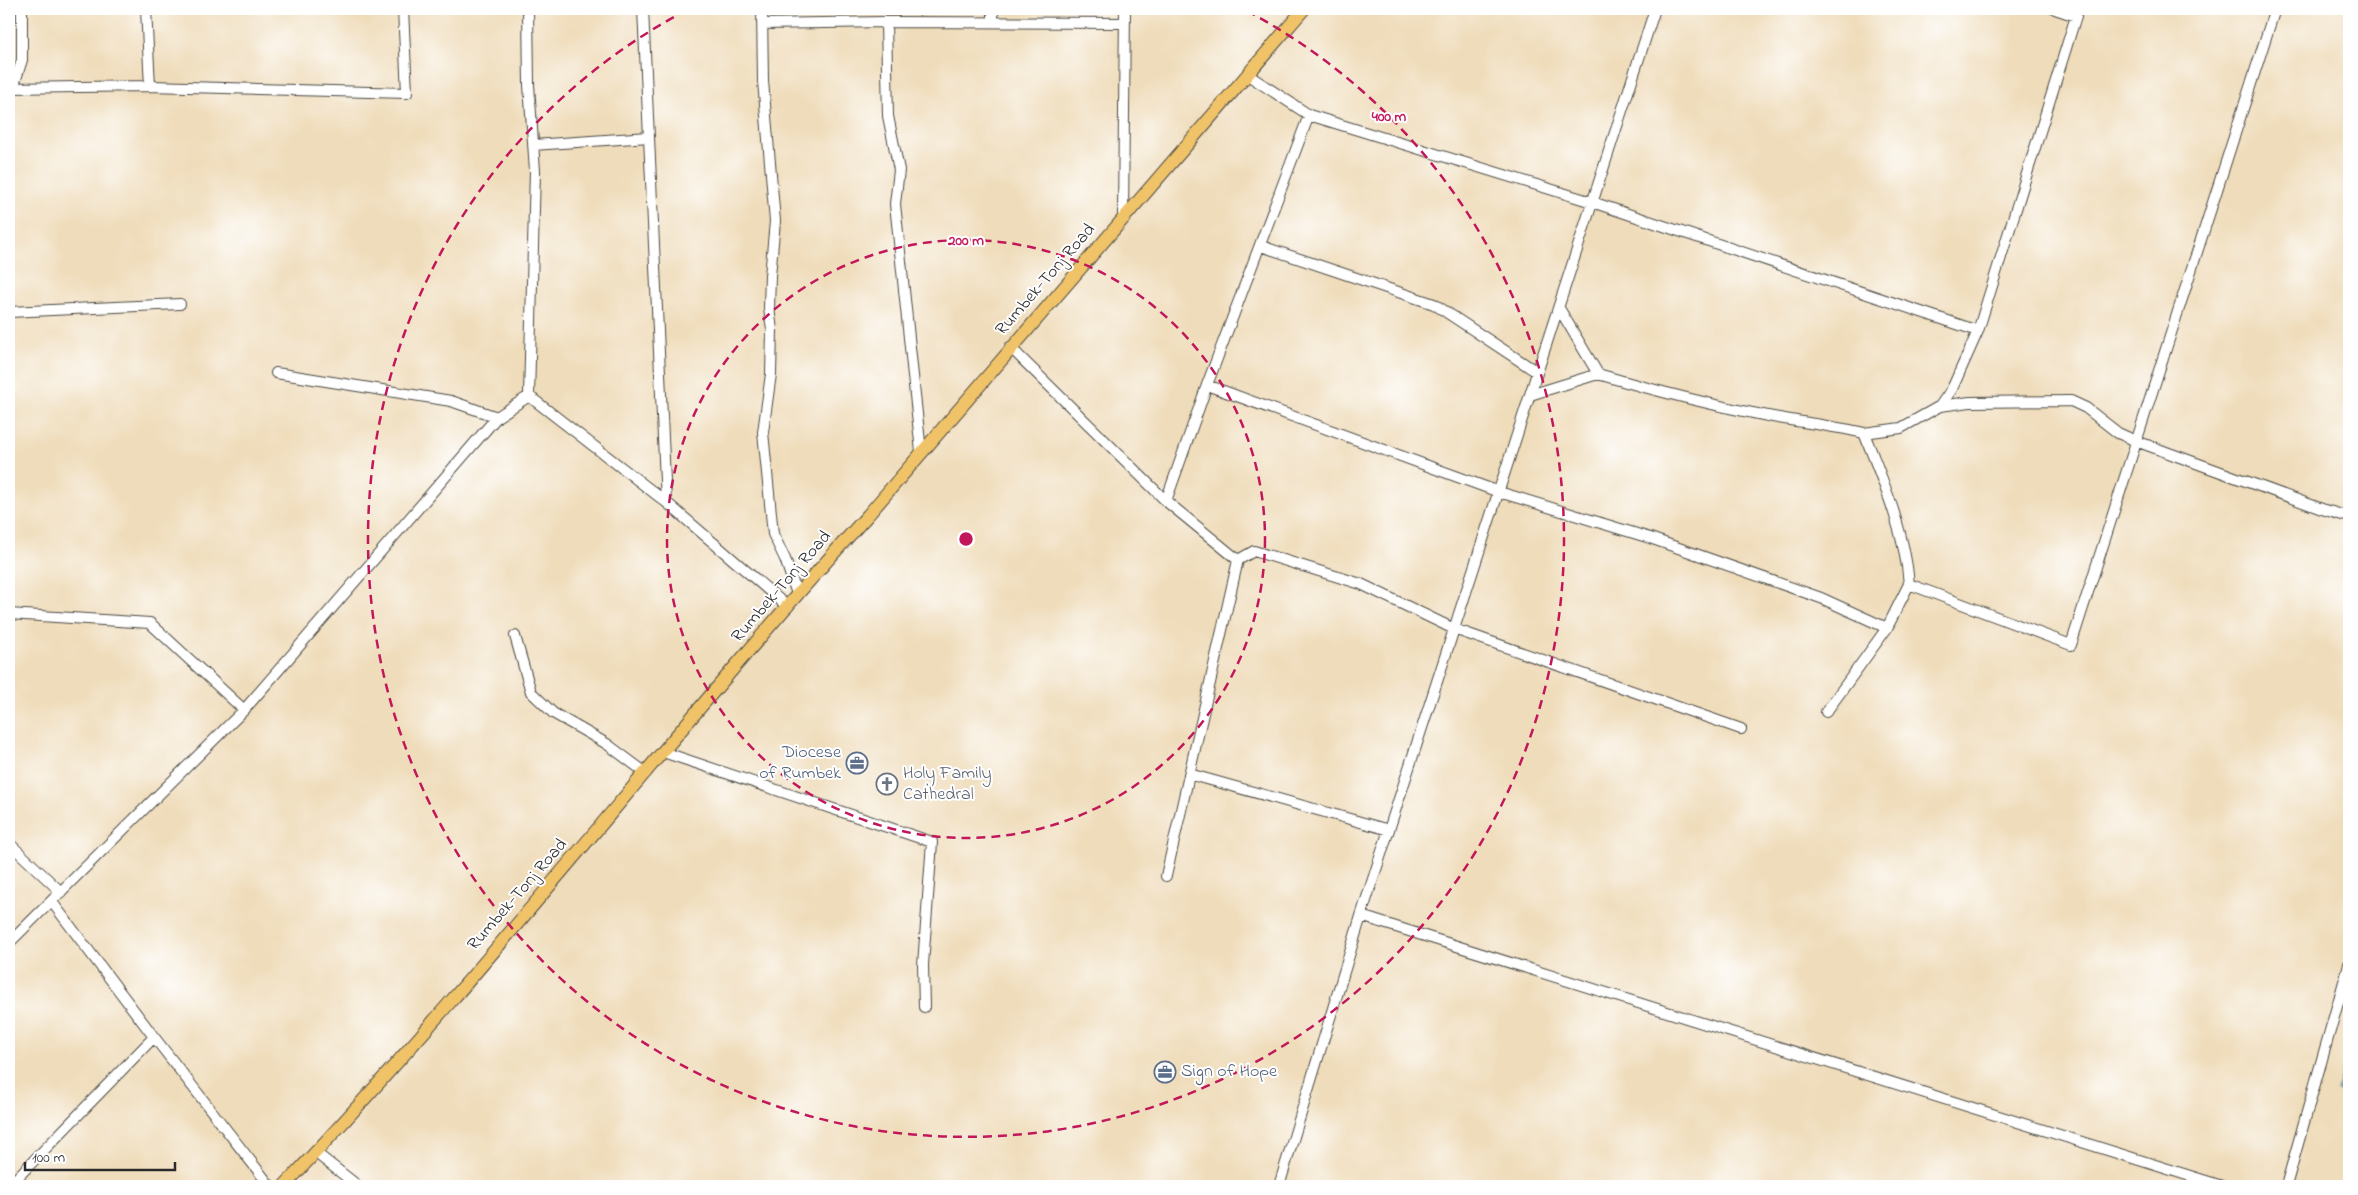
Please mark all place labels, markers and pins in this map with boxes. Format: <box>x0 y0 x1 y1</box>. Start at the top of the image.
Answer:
centre of rings <box>957 530 975 548</box>
place label: Diocese of Rumbek <box>759 740 842 787</box>
office icon: Diocese of Rumbek <box>845 751 869 775</box>
place label: Holy Family Cathedral <box>903 761 991 808</box>
church icon: Holy Family Cathedral <box>875 772 899 796</box>
place label: Sign of Hope <box>1181 1059 1278 1086</box>
office icon: Sign of Hope <box>1153 1060 1177 1084</box>

